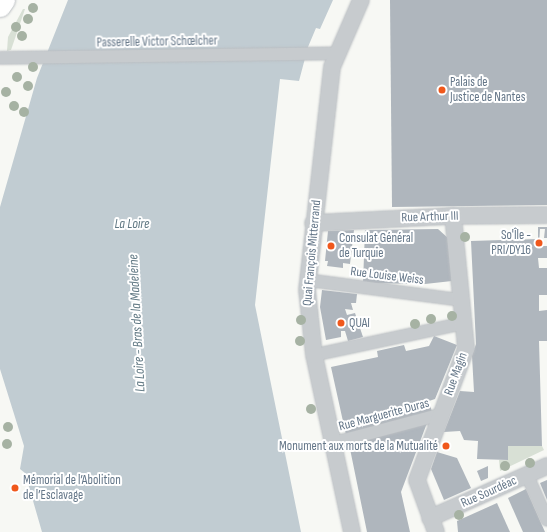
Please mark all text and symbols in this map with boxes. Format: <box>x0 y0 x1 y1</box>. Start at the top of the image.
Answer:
street label: Passerelle Victor Schœlcher <box>96 33 218 51</box>
place label: Palais de Justice de Nantes <box>450 75 525 106</box>
marker: Palais de Justice de Nantes <box>437 85 447 95</box>
street label: Quai François Mitterrand <box>300 199 324 307</box>
street label: Rue Arthur III <box>401 208 459 226</box>
water label: La Loire <box>114 216 150 232</box>
place label: So'Île - PRI/DY16 <box>491 228 531 259</box>
place label: Consulat Général de Turquie <box>339 231 413 262</box>
marker: So'Île - PRI/DY16 <box>534 238 544 248</box>
marker: Consulat Général de Turquie <box>326 241 336 251</box>
water label: La Loire - Bras de la Madeleine <box>125 254 149 392</box>
street label: Rue Louise Weiss <box>349 264 425 288</box>
place label: QUAI <box>349 315 370 331</box>
marker: QUAI <box>336 318 346 328</box>
street label: Rue Magin <box>441 350 471 398</box>
street label: Rue Marguerite Duras <box>337 395 431 435</box>
place label: Monument aux morts de la Mutualité <box>279 438 438 454</box>
marker: Monument aux morts de la Mutualité <box>441 441 451 451</box>
place label: Mémorial de l’Abolition de l’Esclavage <box>23 473 121 504</box>
street label: Rue Sourdéac <box>459 473 519 511</box>
marker: Mémorial de l’Abolition de l’Esclavage <box>10 483 20 493</box>

